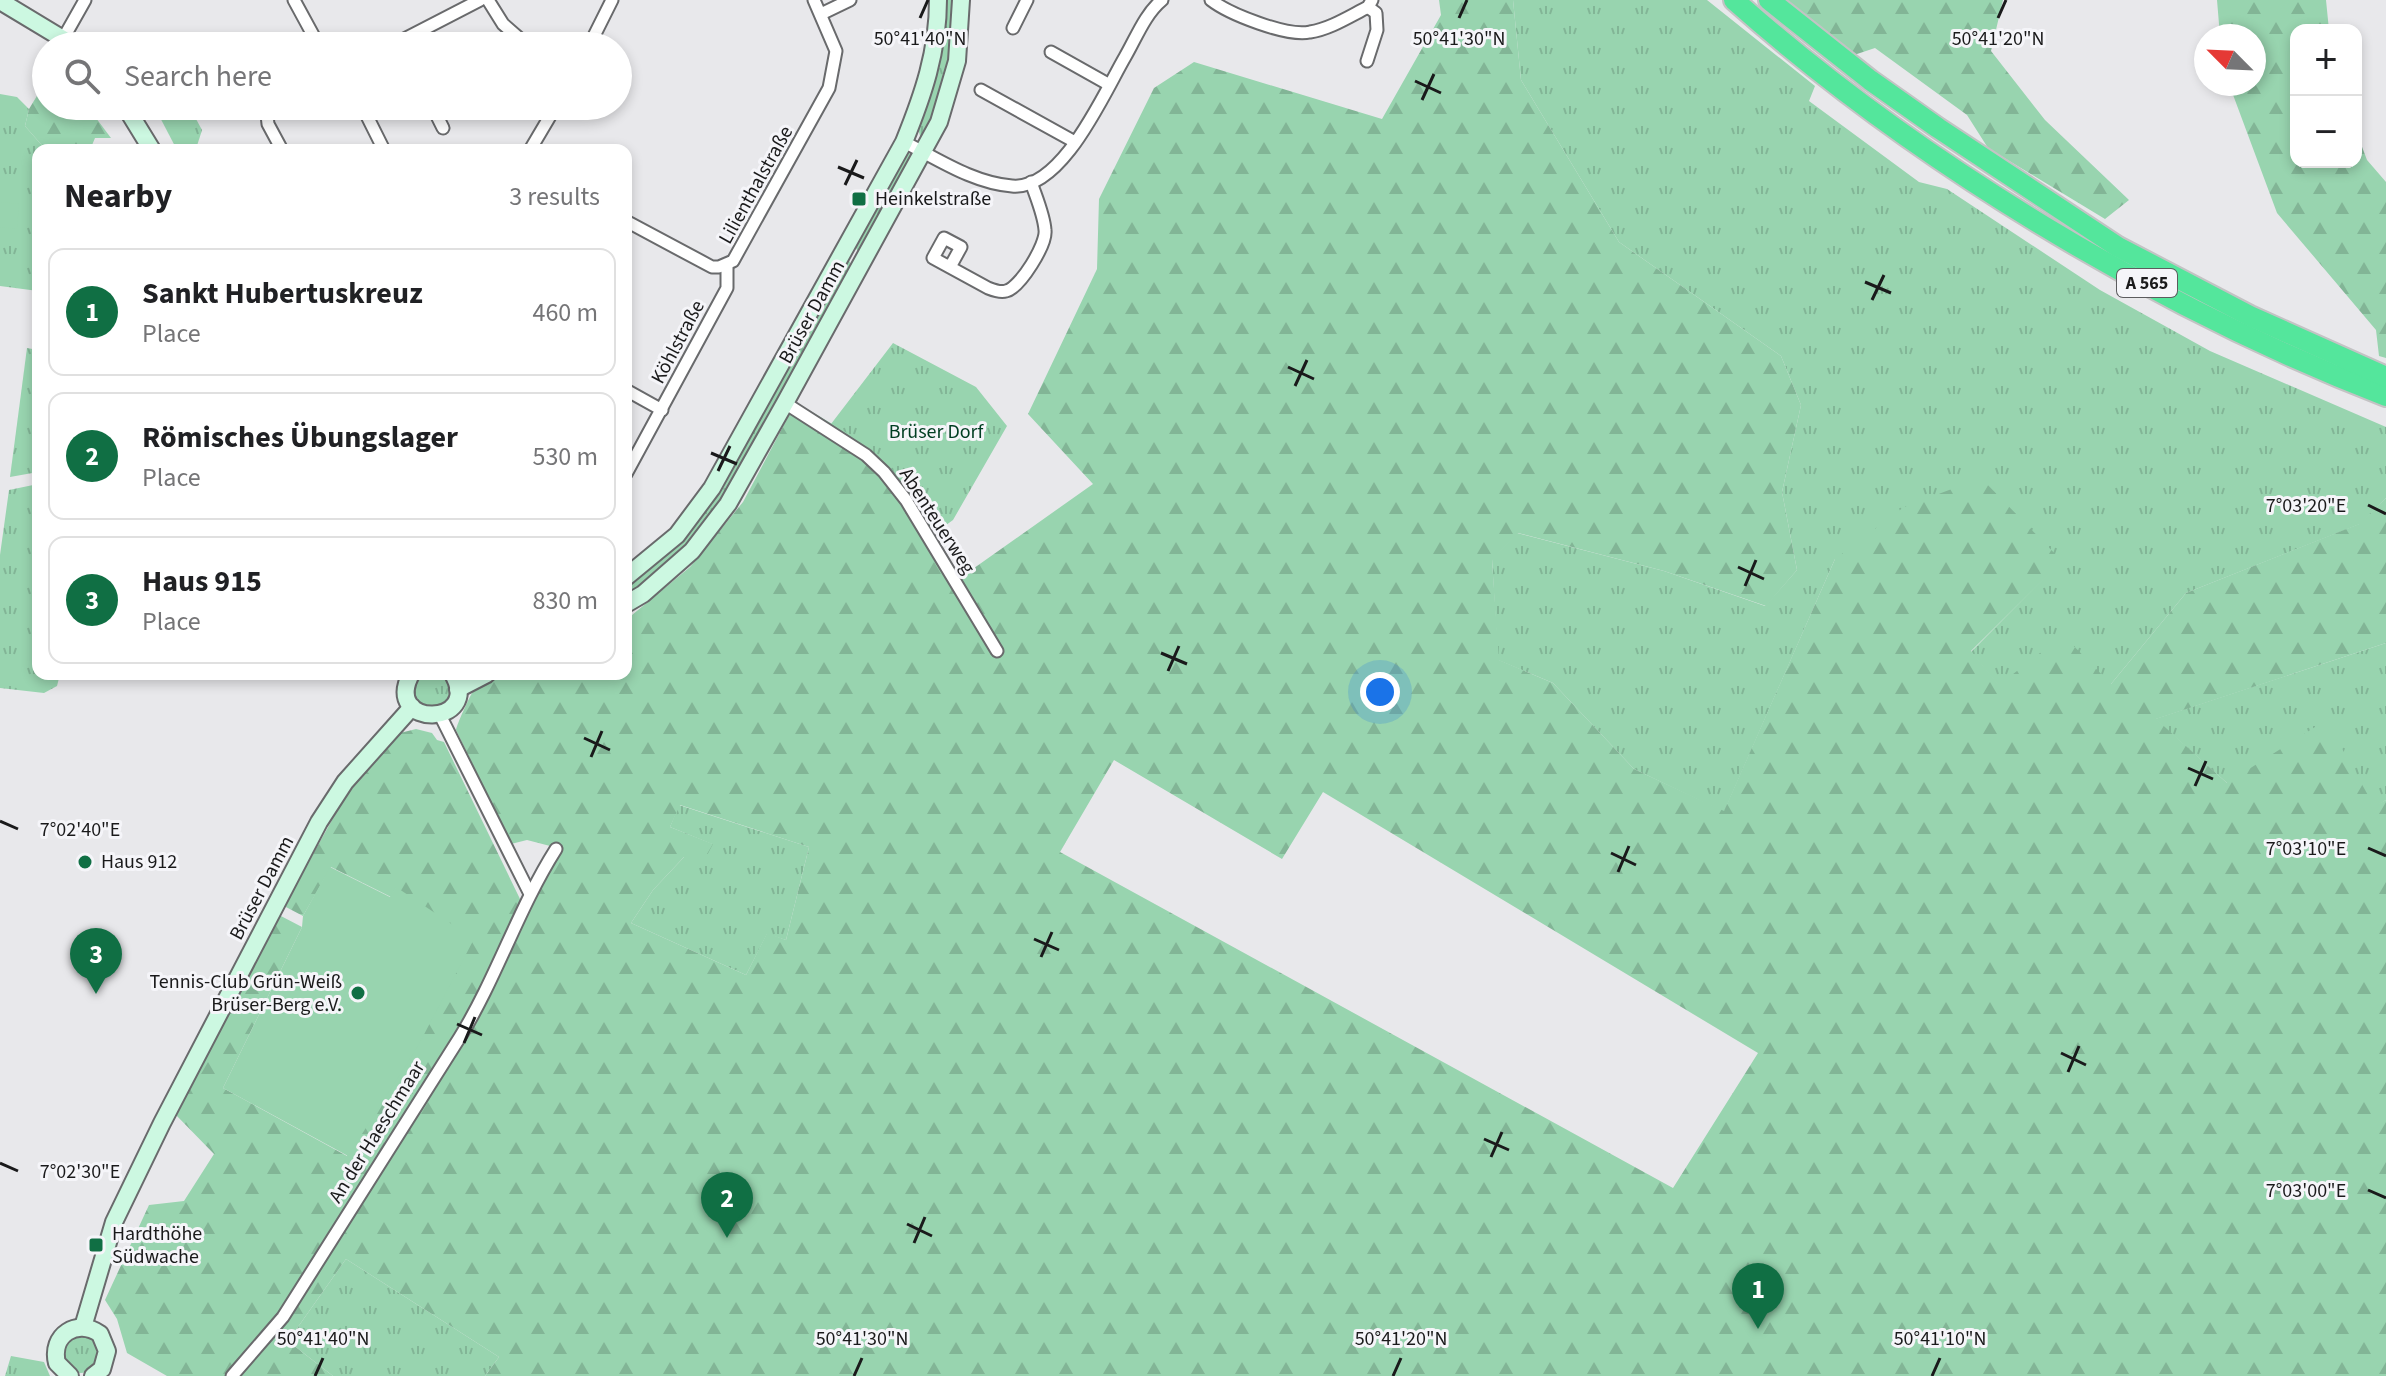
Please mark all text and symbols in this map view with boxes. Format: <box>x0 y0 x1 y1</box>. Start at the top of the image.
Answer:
north arrow <box>2194 24 2266 96</box>
map controls <box>2290 24 2362 168</box>
button: + <box>2290 24 2362 96</box>
text: 50°41'40"N <box>874 25 966 53</box>
text: 50°41'30"N <box>1413 25 1505 53</box>
text: 50°41'20"N <box>1952 25 2044 53</box>
search box <box>32 32 632 120</box>
icon: search <box>60 54 104 98</box>
text: Search here <box>124 55 272 98</box>
button: − <box>2290 96 2362 168</box>
street label: Lilienthalstraße <box>712 121 800 249</box>
text: Nearby <box>64 172 172 221</box>
text: 3 results <box>509 178 600 215</box>
place label: Heinkelstraße <box>875 185 991 213</box>
marker: Heinkelstraße <box>850 190 868 208</box>
street label: Brüser Damm <box>772 255 852 369</box>
road number: A 565 <box>2117 269 2177 297</box>
text: Sankt Hubertuskreuz <box>142 272 423 315</box>
text: 1 <box>85 294 99 331</box>
text: 460 m <box>532 294 598 331</box>
street label: Köhlstraße <box>644 295 712 389</box>
text: Place <box>142 315 201 352</box>
text: Römisches Übungslager <box>142 416 458 459</box>
park label: Brüser Dorf <box>889 418 985 446</box>
text: 2 <box>85 438 99 475</box>
text: 530 m <box>532 438 598 475</box>
text: Place <box>142 459 201 496</box>
street label: Abenteuerweg <box>892 462 982 580</box>
text: 7°03'20"E <box>2266 492 2346 520</box>
text: Haus 915 <box>142 560 262 603</box>
text: 3 <box>85 582 99 619</box>
text: 830 m <box>532 582 598 619</box>
text: Place <box>142 603 201 640</box>
your location <box>1360 672 1400 712</box>
text: 7°02'40"E <box>40 816 120 844</box>
street label: Brüser Damm <box>223 831 301 945</box>
text: 7°03'10"E <box>2266 835 2346 863</box>
place label: Haus 912 <box>101 848 177 876</box>
marker: Haus 912 <box>76 853 94 871</box>
pin: 3 <box>70 928 122 994</box>
place label: Tennis-Club Grün-Weiß Brüser-Berg e.V. <box>149 968 342 1019</box>
marker: Tennis-Club Grün-Weiß Brüser-Berg e.V. <box>349 984 367 1002</box>
street label: An der Haeschmaar <box>322 1055 432 1208</box>
text: 7°02'30"E <box>40 1158 120 1186</box>
pin: 2 <box>701 1172 753 1238</box>
text: 7°03'00"E <box>2266 1177 2346 1205</box>
place label: Hardthöhe Südwache <box>112 1220 202 1271</box>
marker: Hardthöhe Südwache <box>87 1236 105 1254</box>
pin: 1 <box>1732 1263 1784 1329</box>
text: 50°41'40"N <box>277 1325 369 1353</box>
text: 50°41'30"N <box>816 1325 908 1353</box>
text: 50°41'20"N <box>1355 1325 1447 1353</box>
text: 50°41'10"N <box>1894 1325 1986 1353</box>

